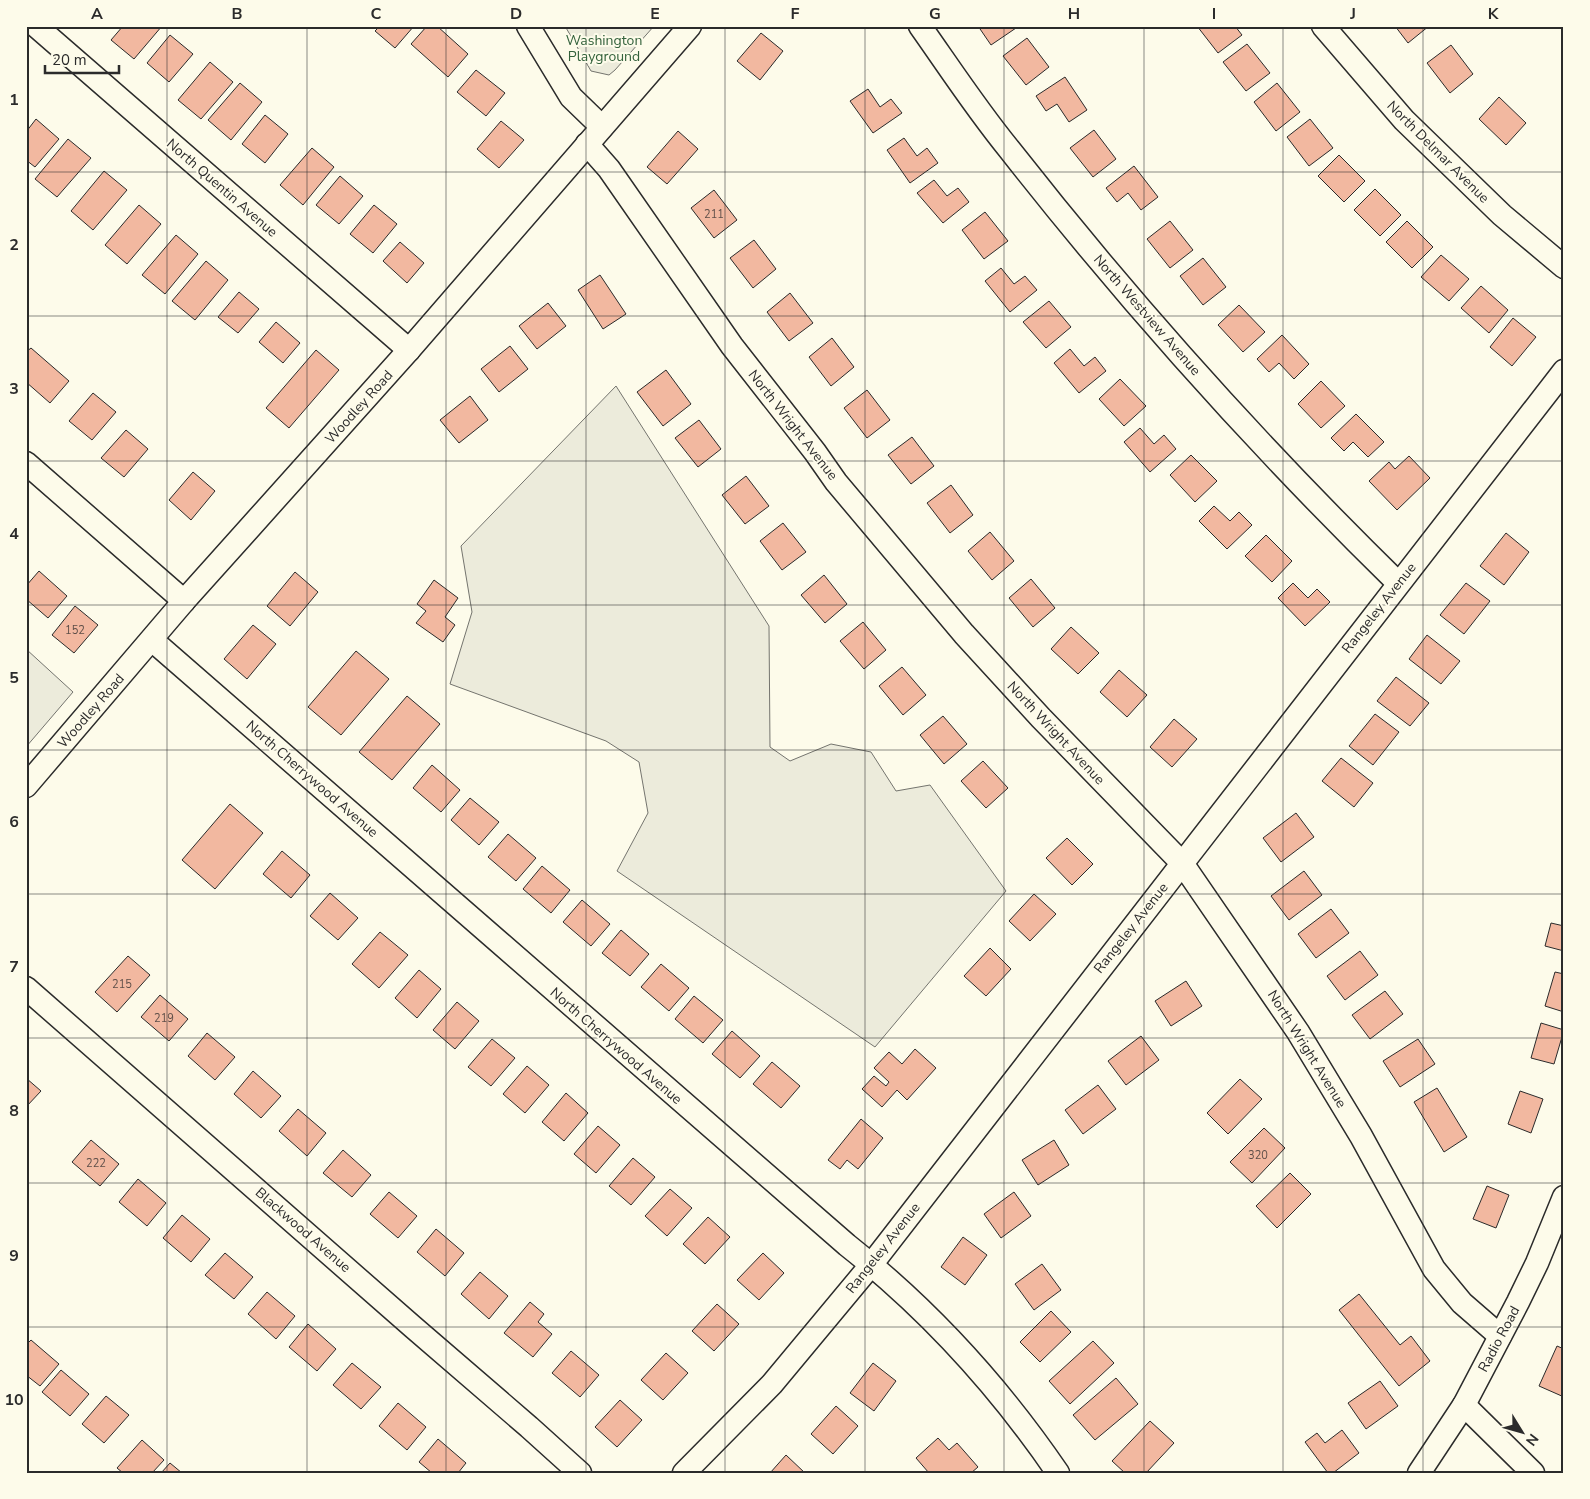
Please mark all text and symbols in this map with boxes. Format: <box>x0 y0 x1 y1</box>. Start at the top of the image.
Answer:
text: A <box>91 3 103 25</box>
text: B <box>231 3 243 25</box>
text: C <box>371 3 382 25</box>
text: D <box>510 3 522 25</box>
text: E <box>650 3 660 25</box>
text: F <box>791 3 800 25</box>
text: G <box>929 3 941 25</box>
text: H <box>1068 3 1080 25</box>
text: I <box>1212 3 1216 25</box>
text: J <box>1349 3 1356 25</box>
text: K <box>1488 3 1500 25</box>
park label: Washington Playground <box>566 31 642 66</box>
scale bar <box>45 42 119 74</box>
text: 20 m <box>52 50 87 70</box>
text: 1 <box>9 89 19 111</box>
street label: North Delmar Avenue <box>1383 97 1493 207</box>
street label: North Quentin Avenue <box>162 134 282 242</box>
house number: 211 <box>704 207 724 222</box>
text: 2 <box>9 234 19 256</box>
street label: North Westview Avenue <box>1089 250 1205 380</box>
street label: Woodley Road <box>321 366 397 448</box>
street label: North Wright Avenue <box>744 366 842 484</box>
text: 3 <box>9 378 19 400</box>
text: 4 <box>9 523 19 545</box>
street label: Rangeley Avenue <box>1338 559 1420 657</box>
house number: 152 <box>65 623 85 638</box>
text: 5 <box>9 667 19 689</box>
street label: Woodley Road <box>53 670 129 752</box>
street label: North Wright Avenue <box>1003 677 1109 789</box>
street label: North Cherrywood Avenue <box>242 716 382 842</box>
text: 6 <box>9 811 19 833</box>
street label: Rangeley Avenue <box>1090 879 1172 977</box>
text: 7 <box>9 956 19 978</box>
house number: 215 <box>112 977 132 992</box>
street label: North Cherrywood Avenue <box>546 983 686 1109</box>
street label: North Wright Avenue <box>1263 987 1351 1111</box>
house number: 219 <box>154 1011 174 1026</box>
text: 8 <box>9 1100 19 1122</box>
house number: 320 <box>1248 1148 1268 1163</box>
house number: 222 <box>86 1156 106 1171</box>
street label: Blackwood Avenue <box>251 1183 355 1277</box>
street label: Rangeley Avenue <box>842 1199 924 1297</box>
text: 9 <box>9 1245 19 1267</box>
street label: Radio Road <box>1474 1303 1524 1375</box>
text: 10 <box>4 1389 24 1411</box>
north arrow <box>1498 1406 1548 1456</box>
text: N <box>1521 1430 1543 1449</box>

